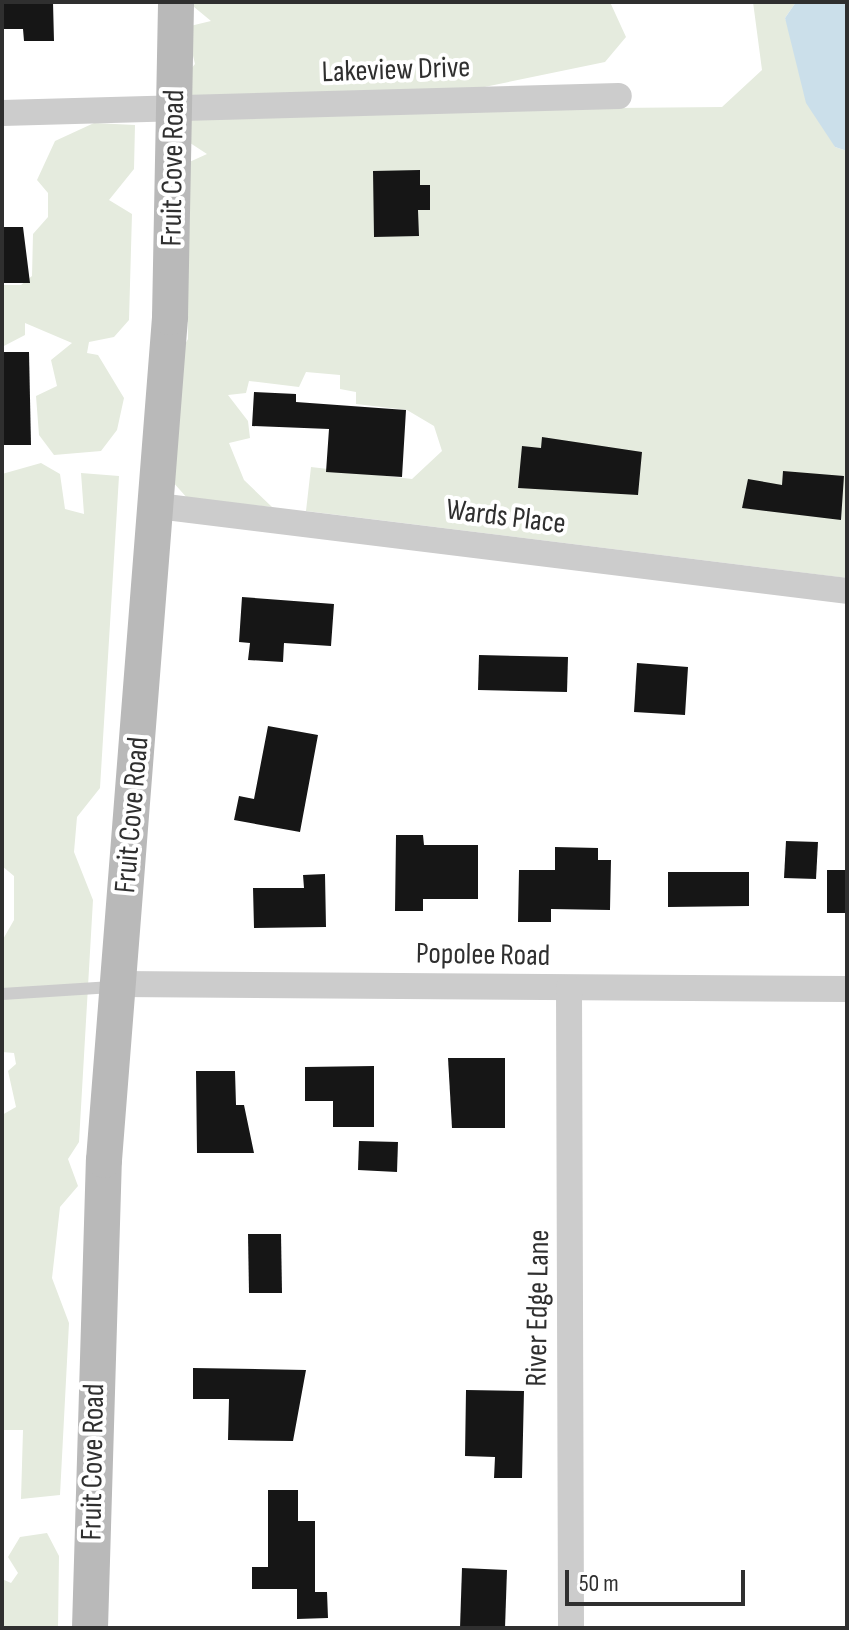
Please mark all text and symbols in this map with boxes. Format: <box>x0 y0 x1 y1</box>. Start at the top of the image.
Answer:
street label: Lakeview Drive <box>321 49 471 91</box>
street label: Fruit Cove Road <box>154 89 192 247</box>
street label: Wards Place <box>444 492 568 542</box>
street label: Fruit Cove Road <box>107 735 157 895</box>
street label: Popolee Road <box>415 936 551 974</box>
street label: River Edge Lane <box>519 1229 557 1387</box>
street label: Fruit Cove Road <box>74 1383 112 1541</box>
scale bar <box>569 1554 749 1604</box>
text: 50 m <box>579 1569 619 1598</box>

